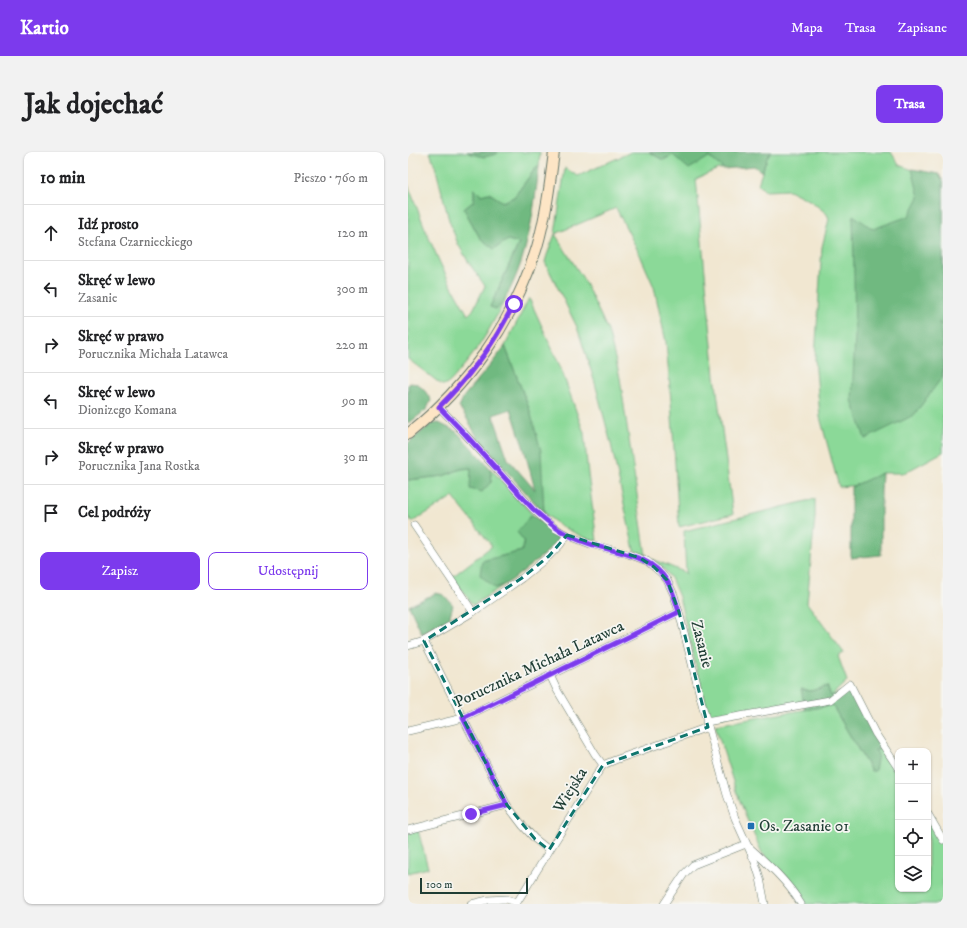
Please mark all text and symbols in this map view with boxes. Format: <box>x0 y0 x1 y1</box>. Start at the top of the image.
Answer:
text: Kartio <box>20 17 69 40</box>
text: Mapa <box>791 19 823 37</box>
text: Trasa <box>845 19 876 37</box>
text: Zapisane <box>898 19 947 37</box>
button: Trasa <box>876 85 943 123</box>
text: Jak dojechać <box>24 87 163 122</box>
text: 10 min <box>40 167 85 189</box>
text: Pieszo · 760 m <box>294 170 368 186</box>
text: Idź prosto <box>78 215 139 234</box>
icon: ahead <box>40 222 62 244</box>
text: 120 m <box>337 225 368 241</box>
text: Stefana Czarnieckiego <box>78 234 193 250</box>
text: Skręć w lewo <box>78 271 155 290</box>
icon: left <box>40 278 62 300</box>
text: 300 m <box>337 281 368 297</box>
text: Zasanie <box>78 290 117 306</box>
route start <box>505 295 523 313</box>
text: Skręć w prawo <box>78 327 164 346</box>
icon: right <box>40 334 62 356</box>
text: 220 m <box>336 337 368 353</box>
text: Porucznika Michała Latawca <box>78 346 228 362</box>
text: Skręć w lewo <box>78 383 155 402</box>
icon: left <box>40 390 62 412</box>
text: 90 m <box>342 393 368 409</box>
text: Dionizego Komana <box>78 402 177 418</box>
text: Skręć w prawo <box>78 439 164 458</box>
icon: right <box>40 446 62 468</box>
text: 30 m <box>344 449 368 465</box>
text: Porucznika Jana Rostka <box>78 458 200 474</box>
icon: arrive <box>40 502 62 524</box>
text: Cel podróży <box>78 503 151 522</box>
button: Zapisz <box>40 552 200 590</box>
button: Udostępnij <box>208 552 368 590</box>
street label: Porucznika Michała Latawca <box>451 616 627 712</box>
street label: Zasanie <box>686 618 718 670</box>
map controls <box>895 748 931 892</box>
button: + <box>895 748 931 784</box>
street label: Wiejska <box>548 764 592 817</box>
button: − <box>895 784 931 820</box>
route end <box>462 805 480 823</box>
place label: Os. Zasanie 01 <box>759 816 849 836</box>
button: locate <box>895 820 931 856</box>
marker: Os. Zasanie 01 <box>746 821 756 831</box>
button: layers <box>895 856 931 892</box>
scale bar <box>420 876 528 895</box>
text: 100 m <box>426 878 452 892</box>

